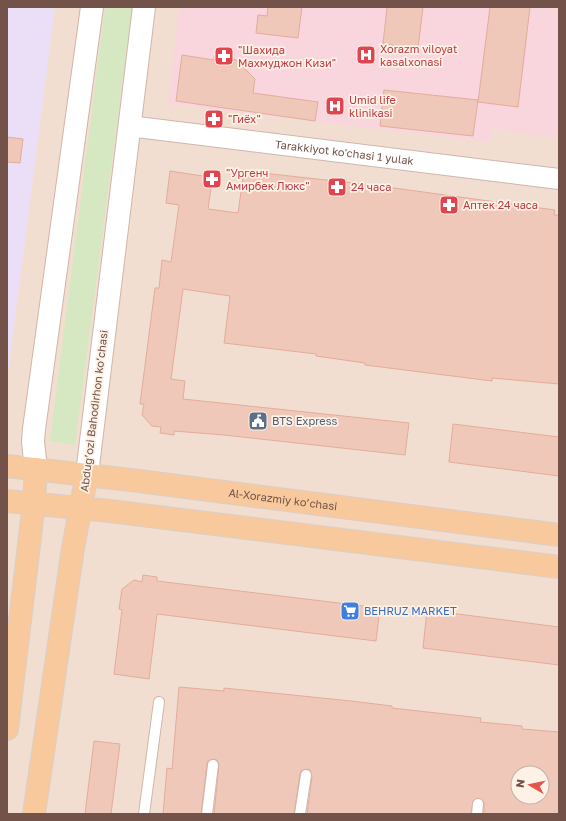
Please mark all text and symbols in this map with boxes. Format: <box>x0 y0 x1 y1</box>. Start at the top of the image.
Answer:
place label: Xorazm viloyat kasalxonasi <box>380 42 457 68</box>
place label: "Шахида Махмуджон Кизи" <box>238 43 336 69</box>
hospital icon: Xorazm viloyat kasalxonasi <box>355 44 377 66</box>
pharmacy icon: "Шахида Махмуджон Кизи" <box>213 45 235 67</box>
place label: Umid life klinikasi <box>349 93 396 119</box>
hospital icon: Umid life klinikasi <box>324 95 346 117</box>
pharmacy icon: "Гиёх" <box>203 108 225 130</box>
place label: "Гиёх" <box>228 112 261 125</box>
street label: Tarakkiyot ko'chasi 1 yulak <box>274 137 415 167</box>
place label: "Ургенч Амирбек Люкс" <box>226 166 309 192</box>
pharmacy icon: "Ургенч Амирбек Люкс" <box>201 168 223 190</box>
pharmacy icon: 24 часа <box>326 176 348 198</box>
place label: 24 часа <box>351 180 391 193</box>
pharmacy icon: Аптек 24 часа <box>438 194 460 216</box>
place label: Аптек 24 часа <box>463 198 538 211</box>
street label: Abdug’ozi Bahodirhon ko’chasi <box>77 329 110 493</box>
public building icon: BTS Express <box>247 410 269 432</box>
place label: BTS Express <box>272 414 338 427</box>
street label: Al-Xorazmiy ko’chasi <box>228 486 338 512</box>
supermarket icon: BEHRUZ MARKET <box>339 600 361 622</box>
place label: BEHRUZ MARKET <box>364 604 457 617</box>
north arrow <box>510 765 550 805</box>
text: N <box>513 778 527 789</box>

